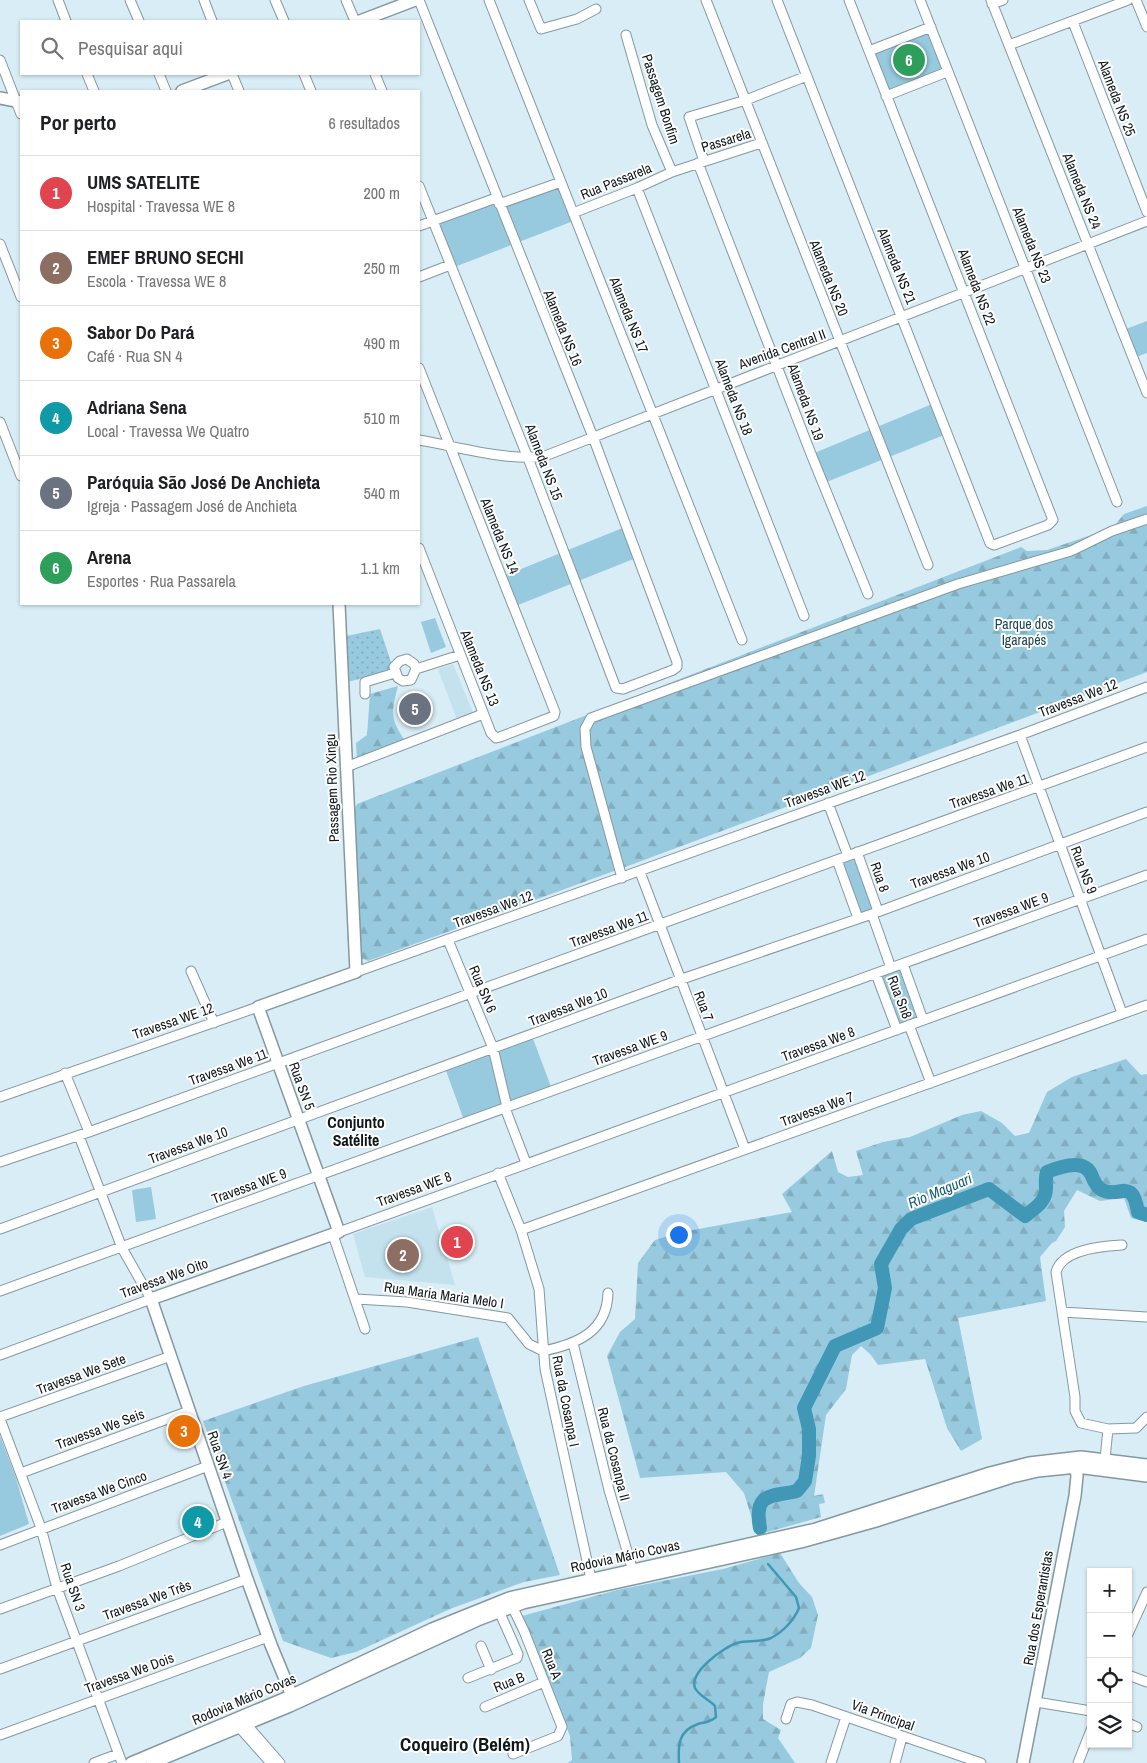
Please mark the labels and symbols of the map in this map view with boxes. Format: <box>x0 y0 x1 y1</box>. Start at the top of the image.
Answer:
pin: 6 <box>893 41 925 79</box>
street label: Passagem Bonfim <box>638 52 684 146</box>
street label: Alameda NS 25 <box>1094 56 1140 139</box>
street label: Passarela <box>699 124 754 156</box>
street label: Alameda NS 24 <box>1058 149 1106 232</box>
street label: Rua Passarela <box>578 158 655 203</box>
street label: Alameda NS 23 <box>1008 203 1055 286</box>
street label: Alameda NS 21 <box>873 224 921 307</box>
street label: Alameda NS 20 <box>805 236 852 319</box>
street label: Alameda NS 22 <box>954 245 1000 328</box>
street label: Alameda NS 17 <box>605 273 652 356</box>
street label: Alameda NS 16 <box>539 286 586 369</box>
street label: Avenida Central II <box>735 325 828 373</box>
street label: Alameda NS 18 <box>711 355 757 438</box>
street label: Alameda NS 19 <box>783 360 828 443</box>
street label: Alameda NS 15 <box>521 420 567 503</box>
street label: Alameda NS 14 <box>476 494 524 577</box>
park label: Parque dos Igarapés <box>995 615 1054 649</box>
street label: Alameda NS 13 <box>456 626 503 709</box>
street label: Travessa We 12 <box>1036 675 1120 721</box>
pin: 5 <box>399 690 431 728</box>
street label: Passagem Rio Xingu <box>321 733 343 843</box>
street label: Travessa WE 12 <box>782 766 868 812</box>
street label: Travessa We 11 <box>947 769 1031 813</box>
street label: Rua NS 9 <box>1067 844 1101 896</box>
street label: Travessa We 10 <box>908 847 992 893</box>
street label: Rua 8 <box>867 860 893 894</box>
street label: Travessa We 12 <box>451 886 535 932</box>
street label: Travessa WE 9 <box>971 888 1051 932</box>
street label: Travessa We 11 <box>567 906 651 952</box>
street label: Rua SN 6 <box>465 963 501 1015</box>
street label: Rua Sn8 <box>884 973 916 1021</box>
street label: Travessa We 10 <box>526 984 610 1030</box>
street label: Rua 7 <box>690 988 718 1024</box>
street label: Travessa WE 12 <box>130 999 216 1043</box>
street label: Travessa We 8 <box>779 1022 857 1066</box>
street label: Travessa WE 9 <box>590 1026 670 1070</box>
street label: Travessa We 11 <box>186 1044 270 1090</box>
street label: Rua SN 5 <box>285 1060 319 1112</box>
street label: Travessa We 7 <box>778 1087 856 1131</box>
district label: Conjunto Satélite <box>327 1111 385 1151</box>
street label: Travessa We 10 <box>146 1122 230 1168</box>
street label: Travessa WE 9 <box>209 1164 289 1208</box>
street label: Travessa WE 8 <box>374 1167 454 1211</box>
water label: Rio Maguari <box>905 1167 976 1213</box>
your location <box>666 1222 692 1248</box>
pin: 1 <box>441 1223 473 1261</box>
pin: 2 <box>387 1236 419 1274</box>
street label: Travessa We Oito <box>118 1254 210 1302</box>
street label: Rua Maria Maria Melo I <box>383 1278 505 1312</box>
street label: Travessa We Sete <box>34 1349 128 1399</box>
street label: Rua da Cosanpa I <box>548 1354 584 1448</box>
street label: Travessa We Seis <box>53 1405 147 1453</box>
street label: Rua da Cosanpa II <box>594 1405 634 1503</box>
pin: 3 <box>168 1412 200 1450</box>
street label: Rua SN 4 <box>203 1429 237 1482</box>
street label: Travessa We Cinco <box>49 1466 149 1518</box>
pin: 4 <box>182 1503 214 1541</box>
street label: Rodovia Mário Covas <box>569 1536 681 1576</box>
street label: Rua dos Esperantistas <box>1019 1549 1057 1667</box>
street label: Rua SN 3 <box>56 1561 90 1613</box>
street label: Travessa We Três <box>100 1576 194 1624</box>
street label: Rua A <box>538 1646 566 1682</box>
street label: Travessa We Dois <box>82 1648 176 1698</box>
street label: Rua B <box>491 1668 527 1696</box>
street label: Rodovia Mário Covas <box>189 1669 299 1729</box>
street label: Via Principal <box>849 1695 917 1735</box>
district label: Coqueiro (Belém) <box>400 1731 530 1757</box>

